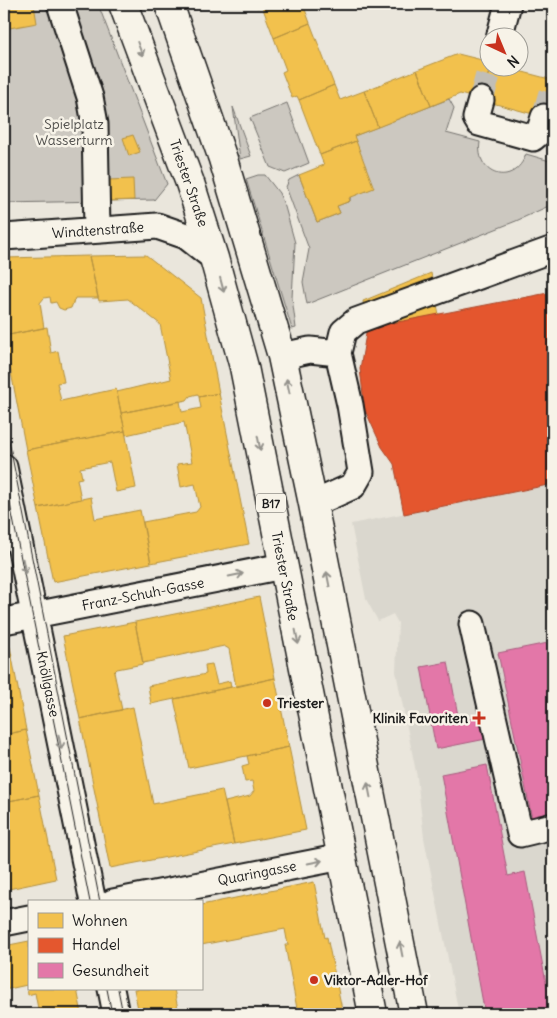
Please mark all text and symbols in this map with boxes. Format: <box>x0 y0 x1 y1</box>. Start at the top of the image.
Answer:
north arrow <box>480 28 530 78</box>
one-way arrow <box>136 41 145 57</box>
text: N <box>503 52 523 71</box>
park label: Spielplatz Wasserturm <box>35 115 113 149</box>
street label: Triester Straße <box>166 137 212 229</box>
street label: Windtenstraße <box>51 218 145 242</box>
one-way arrow <box>217 277 227 293</box>
one-way arrow <box>283 378 292 394</box>
one-way arrow <box>255 435 264 451</box>
road number: B17 <box>256 493 286 512</box>
street label: Triester Straße <box>267 529 303 623</box>
one-way arrow <box>20 558 29 574</box>
one-way arrow <box>228 570 244 579</box>
one-way arrow <box>323 571 332 587</box>
street label: Franz-Schuh-Gasse <box>80 573 206 615</box>
one-way arrow <box>293 629 303 645</box>
street label: Knöllgasse <box>32 649 64 719</box>
place label: Triester <box>277 694 324 712</box>
marker: Triester <box>261 697 273 709</box>
place label: Klinik Favoriten <box>372 709 468 727</box>
marker: Klinik Favoriten <box>472 711 486 725</box>
one-way arrow <box>56 734 65 750</box>
one-way arrow <box>364 782 374 798</box>
street label: Quaringasse <box>216 857 298 889</box>
one-way arrow <box>307 857 323 866</box>
legend <box>28 900 202 990</box>
text: Wohnen <box>72 911 128 930</box>
text: Handel <box>72 935 120 954</box>
one-way arrow <box>396 942 405 958</box>
text: Gesundheit <box>72 961 149 980</box>
place label: Viktor-Adler-Hof <box>324 971 429 989</box>
marker: Viktor-Adler-Hof <box>308 974 320 986</box>

